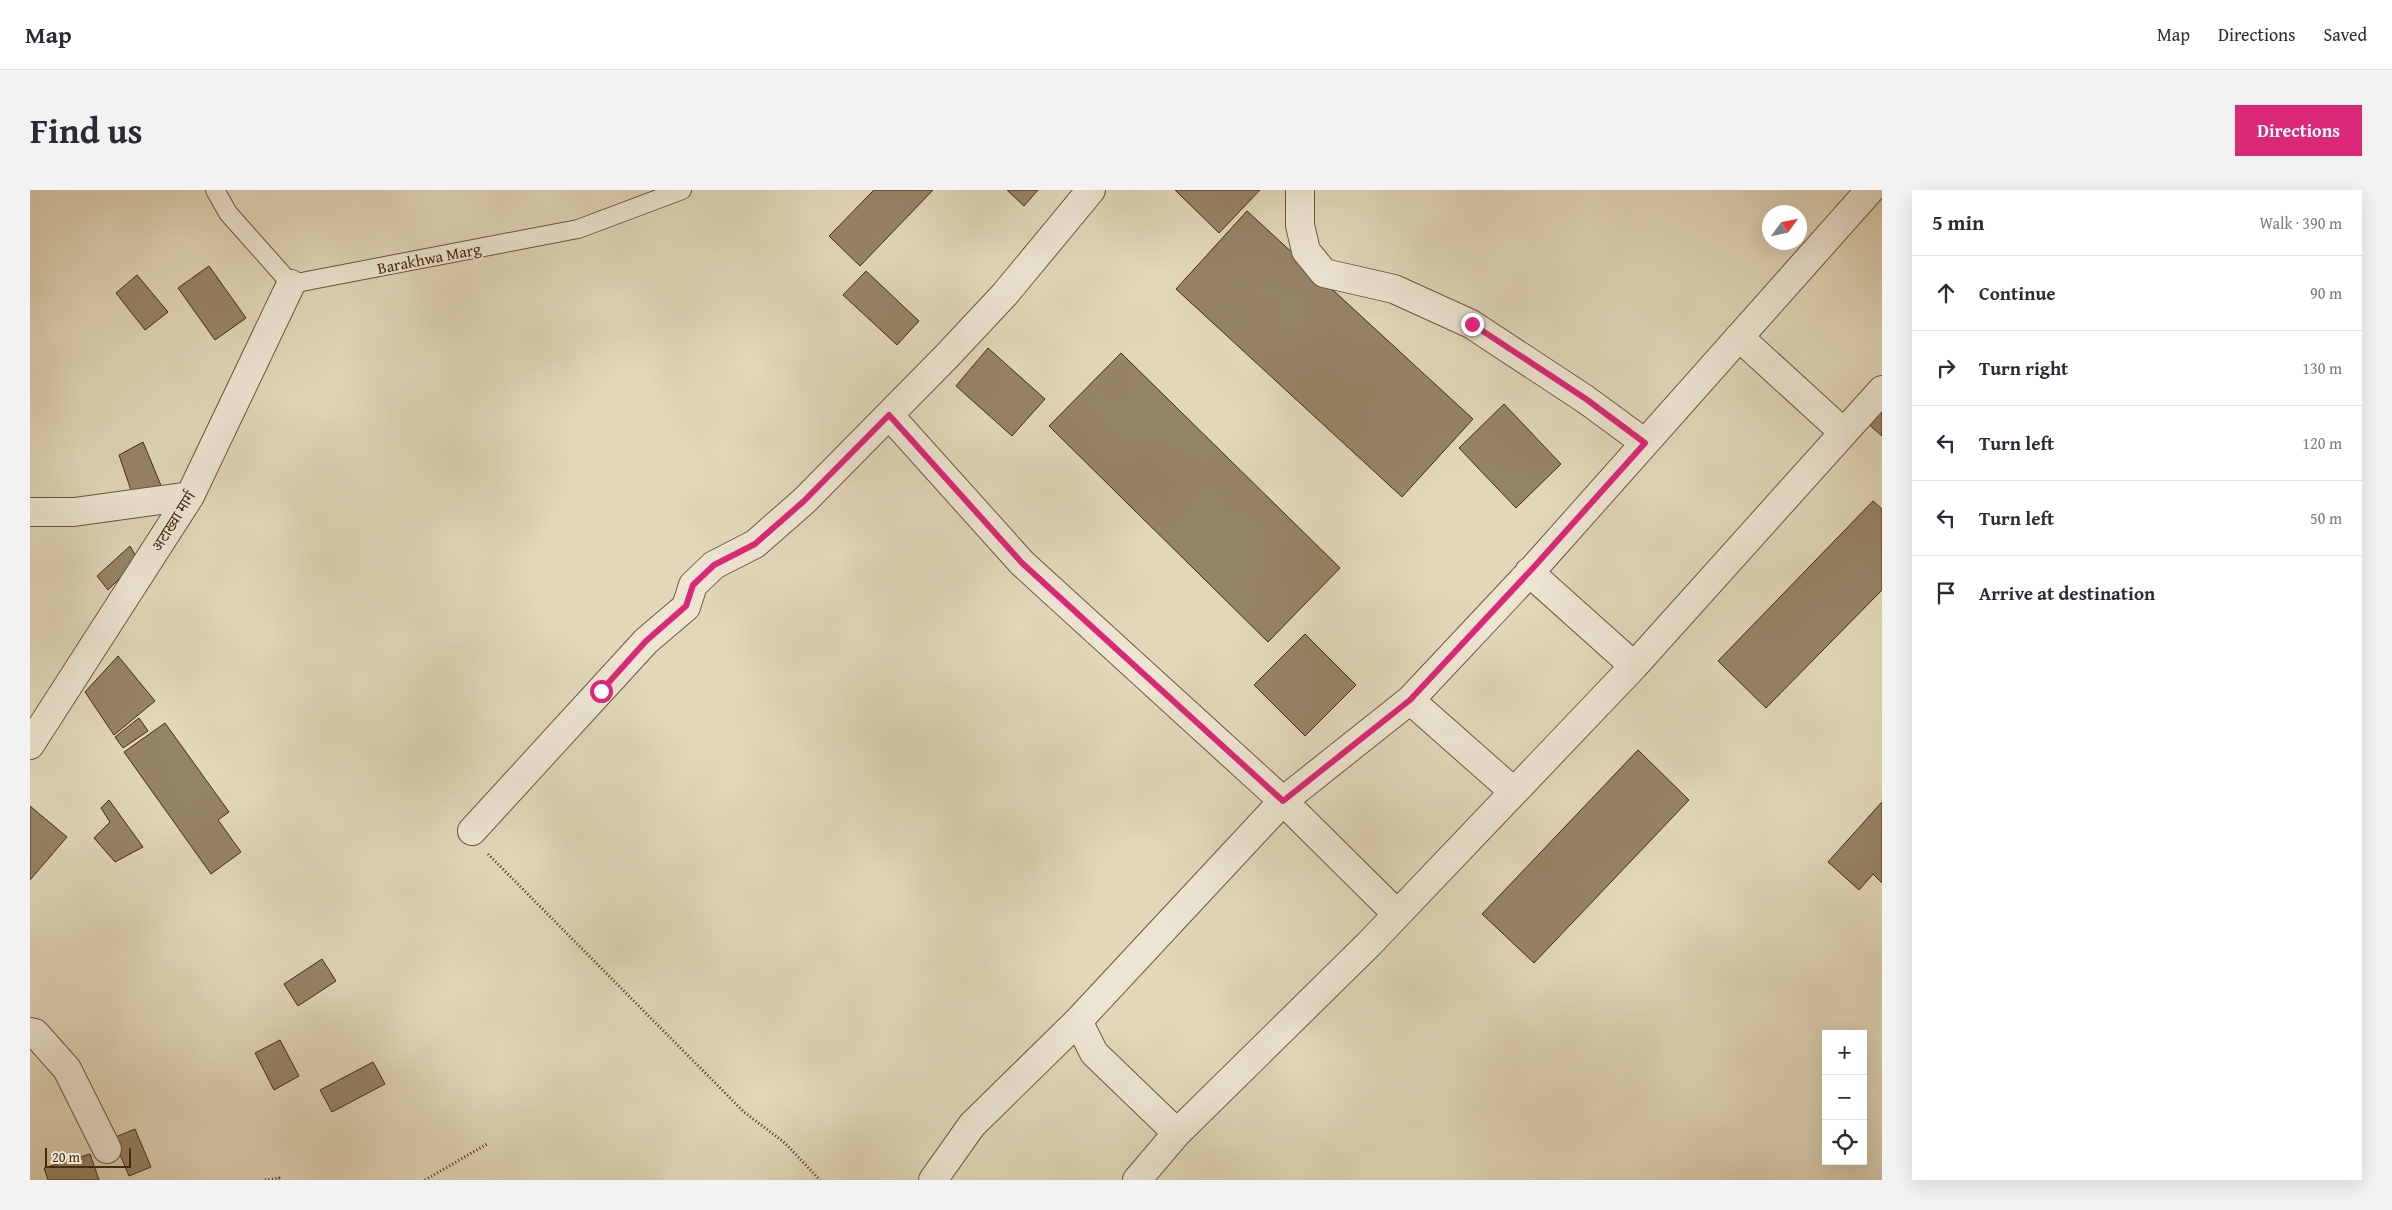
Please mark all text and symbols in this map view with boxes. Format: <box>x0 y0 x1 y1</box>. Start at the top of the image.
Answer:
text: Map <box>25 17 72 52</box>
text: Map <box>2157 21 2190 48</box>
text: Directions <box>2218 21 2295 48</box>
text: Saved <box>2323 21 2367 48</box>
text: Find us <box>30 105 143 156</box>
button: Directions <box>2235 105 2362 156</box>
north arrow <box>1762 205 1807 250</box>
text: 5 min <box>1932 207 1984 238</box>
text: Walk · 390 m <box>2259 211 2342 235</box>
street label: Barakhwa Marg <box>375 236 483 280</box>
icon: ahead <box>1932 279 1960 307</box>
text: Continue <box>1979 279 2056 307</box>
text: 90 m <box>2310 281 2342 305</box>
route end <box>1461 313 1484 336</box>
icon: right <box>1932 354 1960 382</box>
text: Turn right <box>1979 354 2068 382</box>
text: 130 m <box>2302 356 2342 380</box>
icon: left <box>1932 429 1960 457</box>
text: Turn left <box>1979 429 2054 457</box>
text: 120 m <box>2302 431 2342 455</box>
street label: अटाख्वा मार्ग <box>145 485 202 556</box>
icon: left <box>1932 504 1960 532</box>
text: Turn left <box>1979 504 2054 532</box>
text: 50 m <box>2310 506 2342 530</box>
icon: arrive <box>1932 579 1960 607</box>
text: Arrive at destination <box>1979 579 2155 607</box>
route start <box>590 680 613 703</box>
map controls <box>1822 1030 1867 1165</box>
button: + <box>1822 1030 1867 1075</box>
button: − <box>1822 1075 1867 1120</box>
button: locate <box>1822 1120 1867 1165</box>
scale bar <box>45 1145 131 1168</box>
text: 20 m <box>52 1147 80 1167</box>

